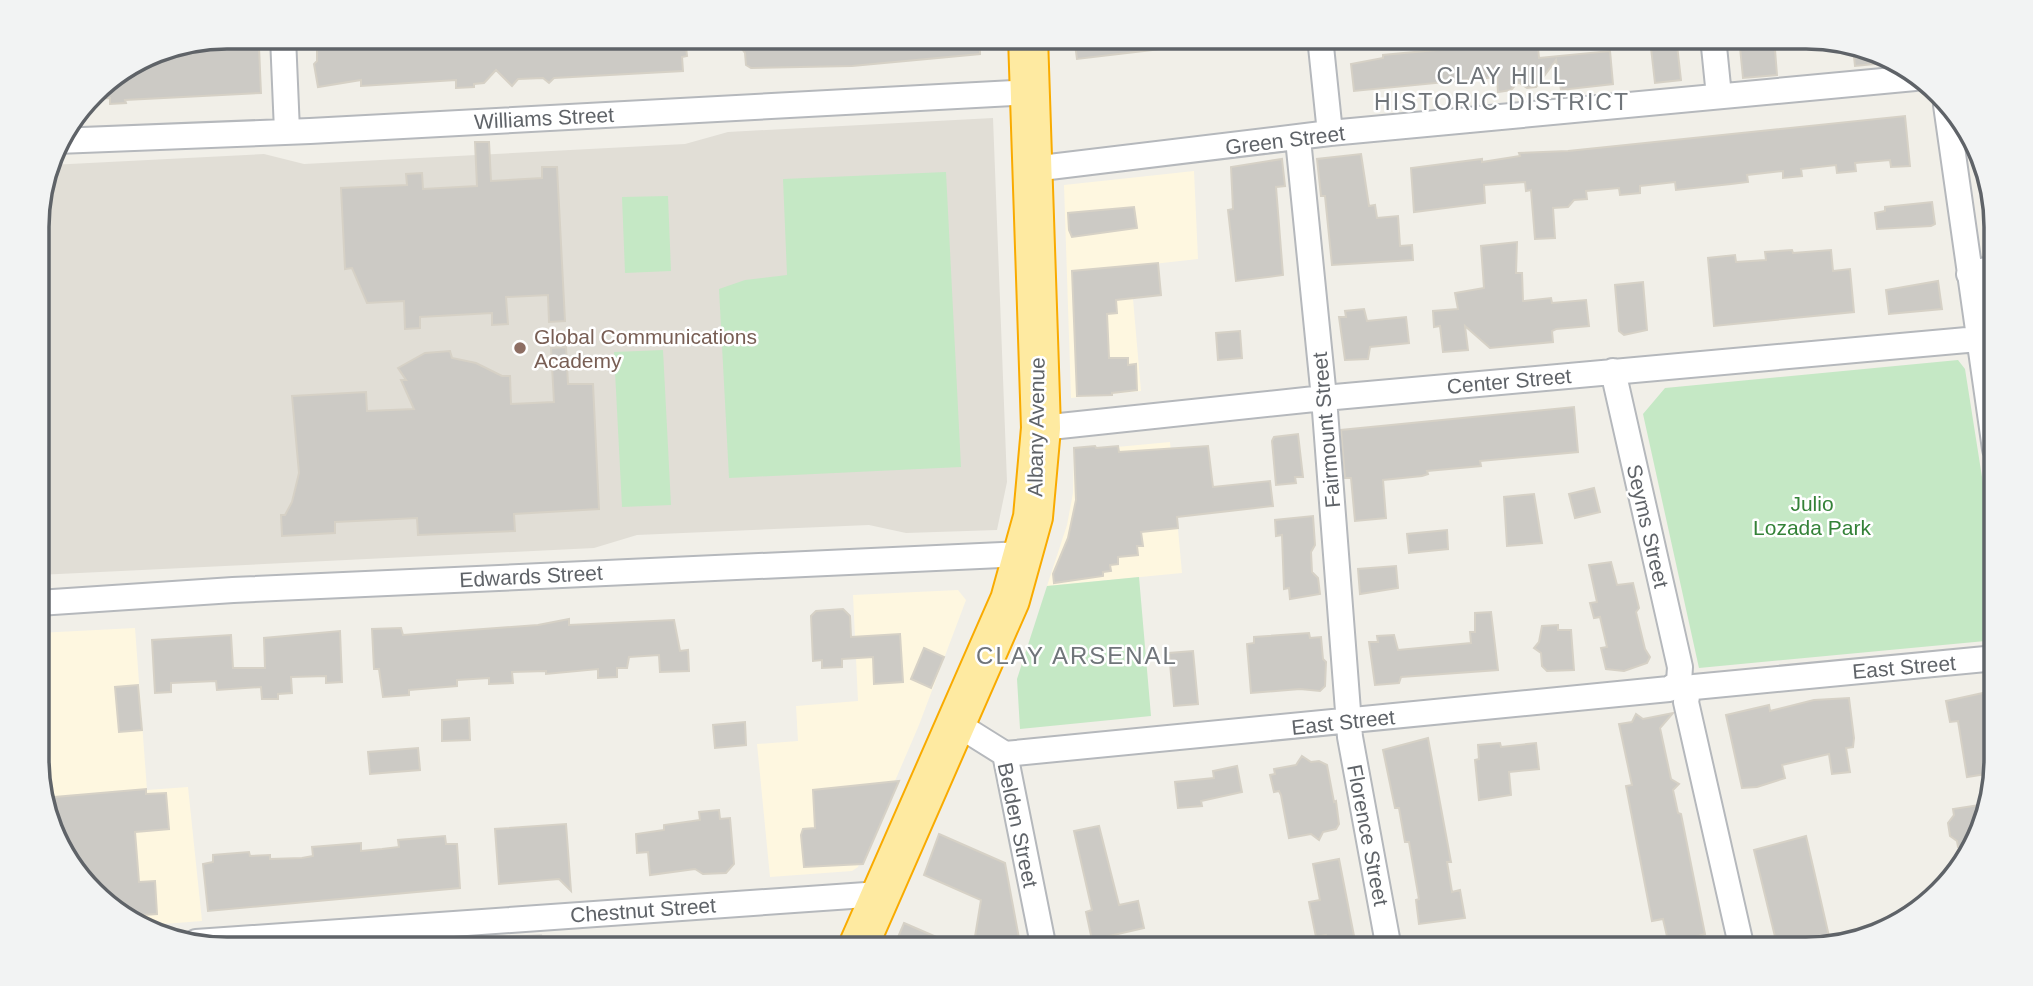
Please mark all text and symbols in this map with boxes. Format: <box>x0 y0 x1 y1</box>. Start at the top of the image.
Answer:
district label: CLAY HILL HISTORIC DISTRICT <box>1374 63 1630 115</box>
street label: Williams Street <box>473 103 615 133</box>
street label: Green Street <box>1224 121 1346 159</box>
place label: Global Communications Academy <box>534 325 757 372</box>
marker: Global Communications Academy <box>512 340 528 356</box>
street label: Fairmount Street <box>1308 351 1344 509</box>
street label: Albany Avenue <box>1023 357 1049 497</box>
street label: Center Street <box>1446 364 1572 398</box>
street label: Seyms Street <box>1623 462 1673 590</box>
park label: Julio Lozada Park <box>1753 492 1871 539</box>
street label: Edwards Street <box>459 561 603 591</box>
district label: CLAY ARSENAL <box>976 642 1178 669</box>
street label: East Street <box>1851 651 1957 683</box>
street label: East Street <box>1290 705 1396 739</box>
street label: Belden Street <box>994 760 1043 890</box>
street label: Florence Street <box>1343 762 1393 908</box>
street label: Chestnut Street <box>569 893 717 927</box>

